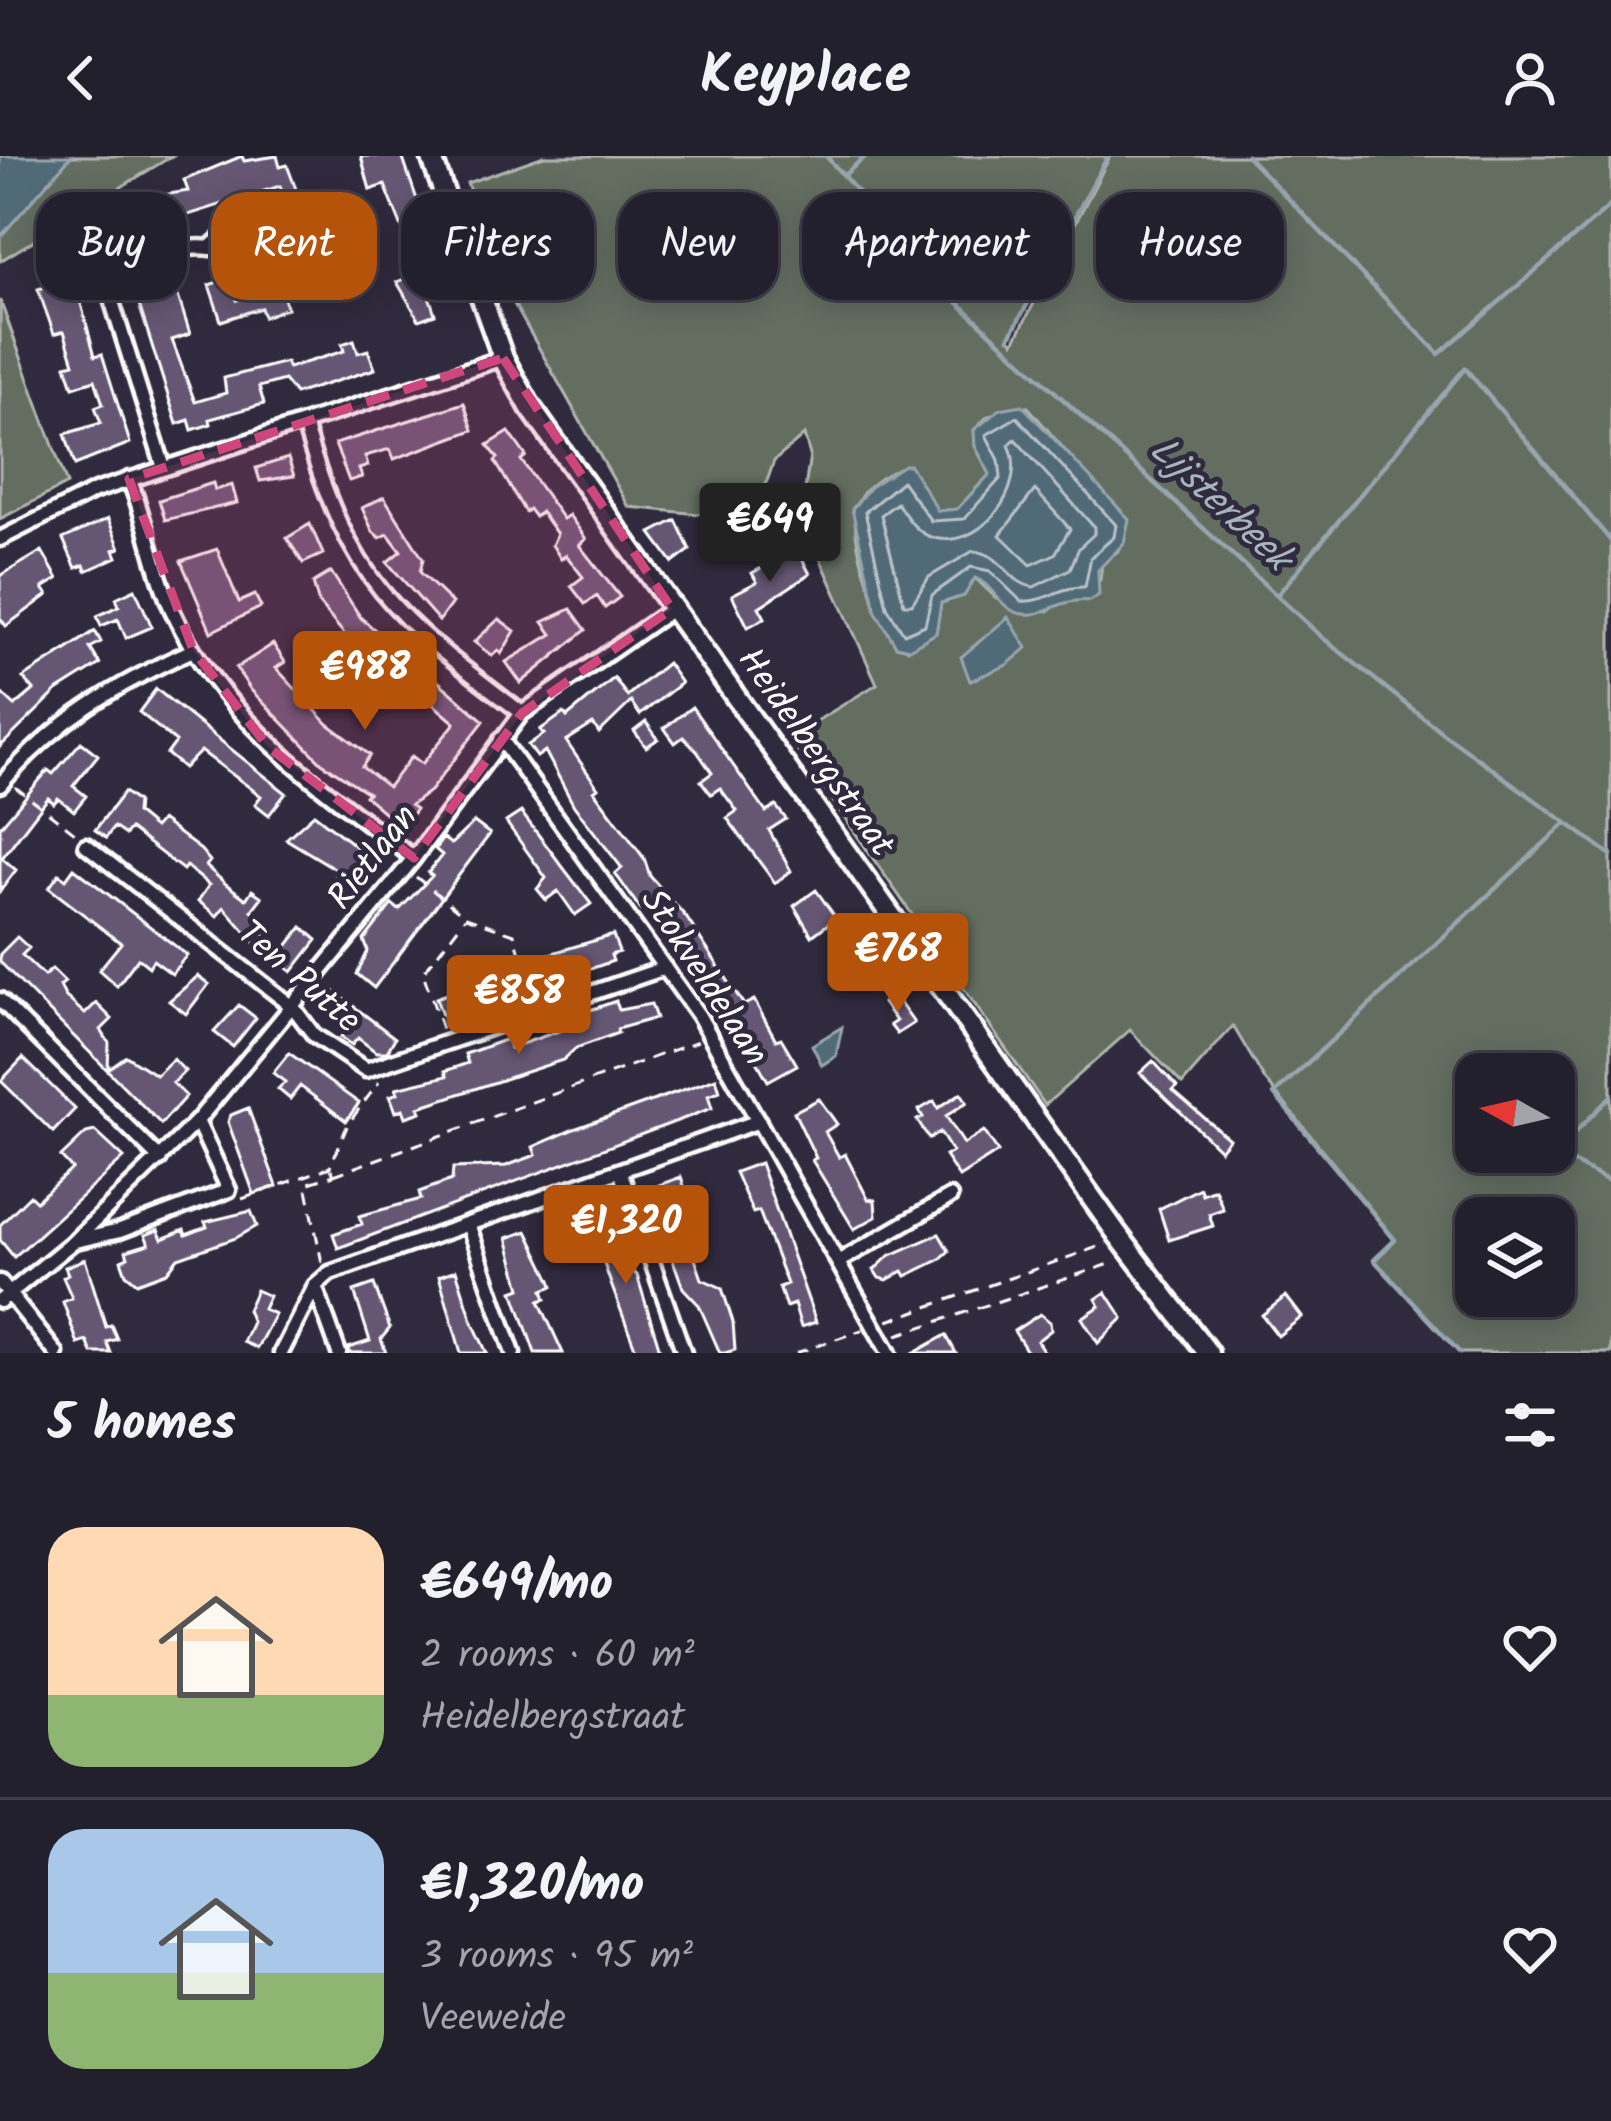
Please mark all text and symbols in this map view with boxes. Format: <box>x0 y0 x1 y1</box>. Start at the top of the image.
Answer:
text: Keyplace <box>700 35 911 121</box>
icon: back <box>48 45 114 111</box>
icon: person <box>1497 45 1563 111</box>
chip: Buy <box>36 192 187 300</box>
chip: Rent <box>211 192 377 300</box>
chip: Filters <box>401 192 594 300</box>
chip: New <box>618 192 778 300</box>
chip: Apartment <box>802 192 1072 300</box>
chip: House <box>1096 192 1284 300</box>
water label: Lijsterbeek <box>1133 422 1309 592</box>
pin: €649 <box>699 483 841 585</box>
text: €649 <box>727 491 813 553</box>
pin: €988 <box>294 631 436 733</box>
street label: Heidelbergstraat <box>721 636 909 871</box>
text: €988 <box>320 639 410 701</box>
street label: Rietlaan <box>314 793 434 923</box>
street label: Stokveldelaan <box>624 878 782 1078</box>
street label: Ten Putte <box>223 907 373 1049</box>
pin: €768 <box>827 913 969 1015</box>
text: €768 <box>854 921 942 983</box>
pin: €858 <box>448 955 590 1057</box>
text: €858 <box>474 963 564 1025</box>
north arrow <box>1455 1053 1575 1173</box>
map controls <box>1455 1053 1575 1317</box>
pin: €1,320 <box>528 1185 724 1287</box>
text: €1,320 <box>571 1193 681 1255</box>
button: layers <box>1455 1197 1575 1317</box>
text: 5 homes <box>48 1385 236 1466</box>
icon: filters <box>1497 1392 1563 1458</box>
text: €649/mo <box>420 1545 613 1626</box>
icon: home <box>144 1575 288 1719</box>
icon: heart <box>1497 1614 1563 1680</box>
text: 2 rooms · 60 m² <box>420 1626 695 1688</box>
text: Heidelbergstraat <box>420 1688 685 1750</box>
text: €1,320/mo <box>420 1846 644 1927</box>
icon: home <box>144 1877 288 2021</box>
icon: heart <box>1497 1916 1563 1982</box>
text: 3 rooms · 95 m² <box>420 1927 693 1989</box>
text: Veeweide <box>420 1989 566 2051</box>

